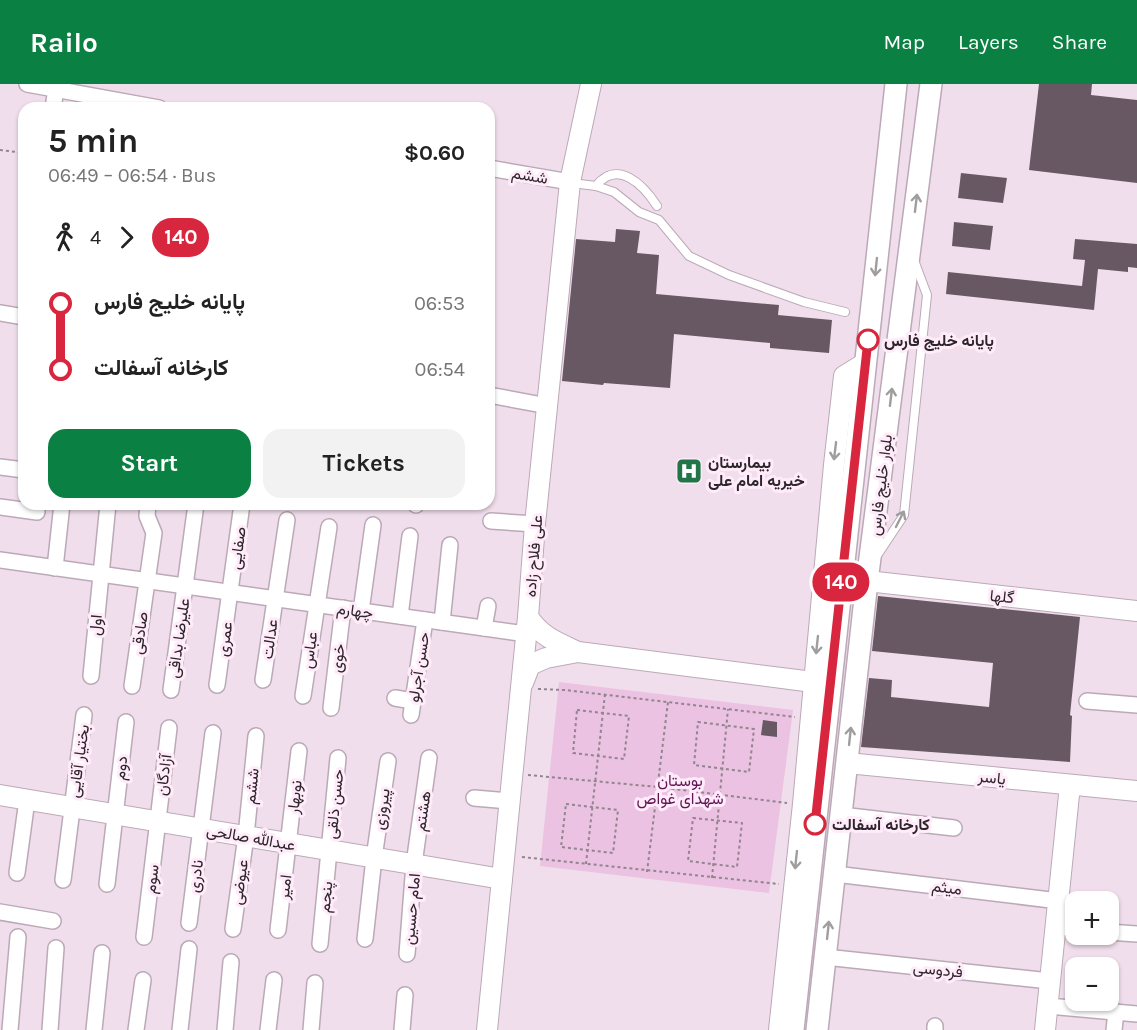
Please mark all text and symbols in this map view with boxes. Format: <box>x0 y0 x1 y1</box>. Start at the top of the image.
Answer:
text: Railo <box>30 26 98 59</box>
text: Map <box>883 30 925 54</box>
text: Layers <box>958 30 1019 54</box>
text: Share <box>1052 30 1107 54</box>
text: 5 min <box>48 122 138 160</box>
text: $0.60 <box>404 140 465 166</box>
street label: ششم <box>510 163 549 189</box>
text: 06:49 – 06:54 · Bus <box>48 164 216 187</box>
one-way arrow <box>911 194 922 214</box>
icon: walk <box>48 221 81 254</box>
icon: forward <box>110 221 143 254</box>
text: 140 <box>164 225 197 249</box>
text: 4 <box>90 226 101 249</box>
one-way arrow <box>870 257 881 277</box>
text: پایانه خلیج فارس <box>94 289 245 315</box>
text: 06:53 <box>414 292 465 315</box>
marker: پایانه خلیج فارس <box>857 329 879 351</box>
place label: پایانه خلیج فارس <box>884 331 994 352</box>
text: کارخانه آسفالت <box>94 355 229 381</box>
text: 06:54 <box>415 358 465 381</box>
one-way arrow <box>886 387 897 407</box>
button: Start <box>48 429 251 498</box>
button: Tickets <box>263 429 465 498</box>
street label: بلوار خلیج فارس <box>865 433 898 537</box>
one-way arrow <box>830 441 841 461</box>
place label: بیمارستان خیریه امام علی <box>708 453 805 491</box>
hospital icon: بیمارستان خیریه امام علی <box>674 456 704 486</box>
one-way arrow <box>894 510 906 528</box>
street label: علی فلاح زاده <box>520 514 549 598</box>
street label: صفایی <box>225 525 251 571</box>
line badge: 140 <box>806 562 876 602</box>
text: 140 <box>824 570 858 594</box>
street label: گلها <box>989 586 1015 608</box>
street label: علیرضا بداقی <box>163 597 195 679</box>
street label: چهارم <box>335 599 375 624</box>
street label: صادقی <box>127 610 153 656</box>
street label: اول <box>85 614 107 636</box>
street label: عدالت <box>257 618 282 660</box>
street label: عمری <box>213 620 237 658</box>
street label: عباس <box>298 630 322 670</box>
street label: حسن آجرلو <box>404 630 434 704</box>
one-way arrow <box>811 635 822 655</box>
street label: خوی <box>326 642 350 674</box>
street label: بختیار آقایی <box>64 723 94 799</box>
one-way arrow <box>845 727 856 747</box>
street label: آزادگان <box>152 752 177 797</box>
street label: دوم <box>110 755 132 781</box>
street label: یاسر <box>976 766 1007 789</box>
street label: ششم <box>240 767 264 805</box>
street label: حسن ذلقی <box>321 768 349 840</box>
park label: بوستان شهدای غواص <box>636 771 724 809</box>
street label: نوبهار <box>283 779 307 816</box>
street label: پیروزی <box>369 787 396 831</box>
street label: هشتم <box>410 790 436 833</box>
marker: کارخانه آسفالت <box>804 813 826 835</box>
place label: کارخانه آسفالت <box>832 815 930 835</box>
street label: عبدالله صالحی <box>205 820 297 856</box>
one-way arrow <box>791 850 802 870</box>
street label: نادری <box>184 858 208 894</box>
street label: عیوضی <box>227 858 253 906</box>
street label: سوم <box>140 863 164 895</box>
street label: امام حسین <box>399 872 425 946</box>
street label: امیر <box>273 874 296 902</box>
street label: میثم <box>931 876 963 900</box>
street label: پنجم <box>315 881 338 914</box>
map controls <box>1065 891 1119 1011</box>
button: + <box>1065 891 1119 945</box>
one-way arrow <box>823 921 834 941</box>
street label: فردوسی <box>912 957 964 983</box>
button: − <box>1065 957 1119 1011</box>

